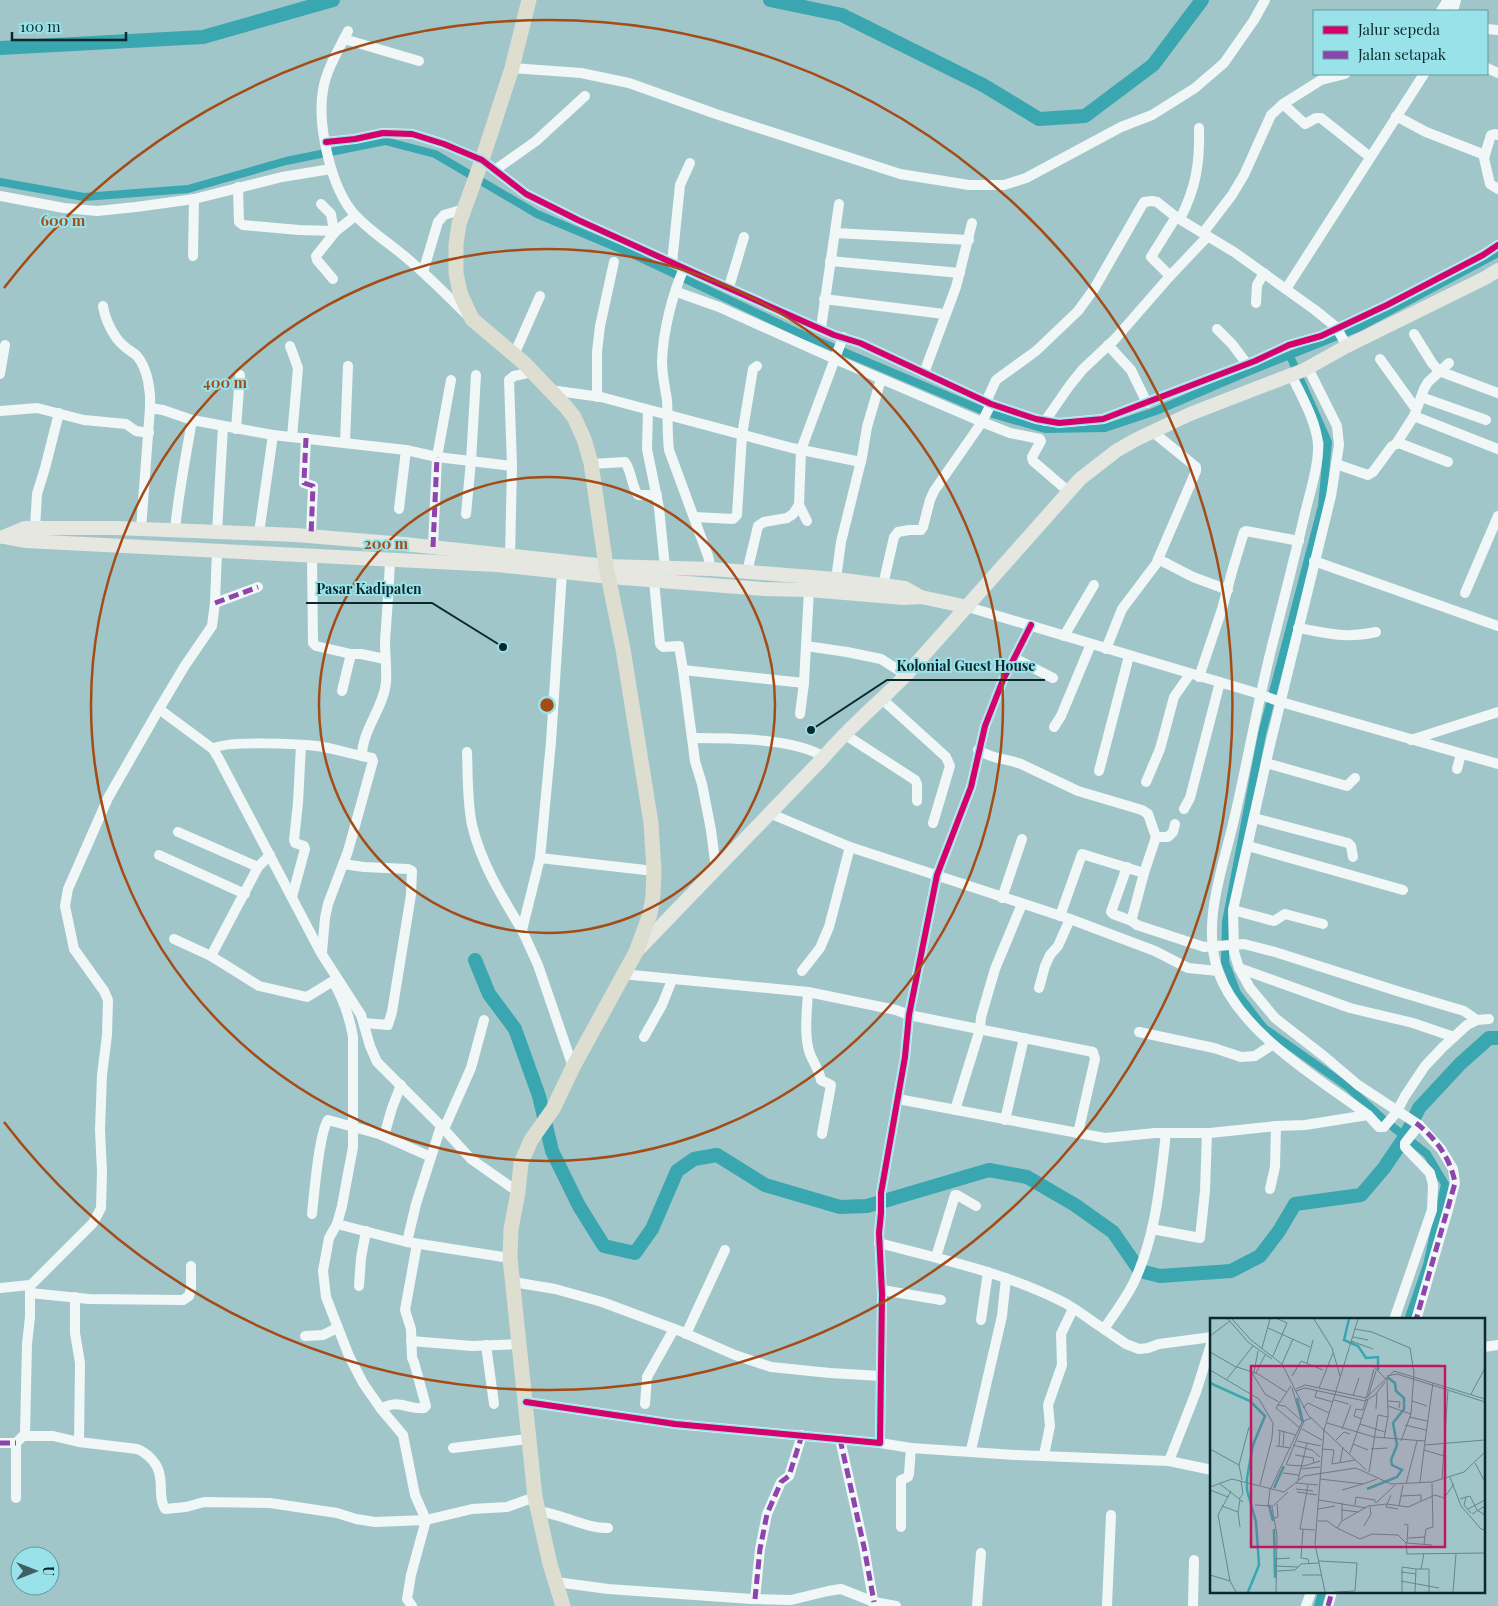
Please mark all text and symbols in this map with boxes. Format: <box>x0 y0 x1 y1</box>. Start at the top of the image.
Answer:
scale bar <box>12 10 126 42</box>
legend <box>1313 10 1488 75</box>
text: 100 m <box>20 16 61 36</box>
text: Jalur sepeda <box>1357 19 1440 39</box>
text: Jalan setapak <box>1357 44 1447 64</box>
text: 600 m <box>41 210 86 230</box>
text: 400 m <box>203 372 248 392</box>
text: 200 m <box>364 533 409 553</box>
callout: Pasar Kadipaten <box>306 574 432 603</box>
text: Pasar Kadipaten <box>316 579 422 598</box>
callout: Kolonial Guest House <box>887 651 1045 680</box>
text: Kolonial Guest House <box>897 656 1035 675</box>
centre of rings <box>538 696 556 714</box>
inset map <box>1210 1318 1486 1594</box>
north arrow <box>10 1546 60 1596</box>
text: U <box>39 1566 58 1576</box>

